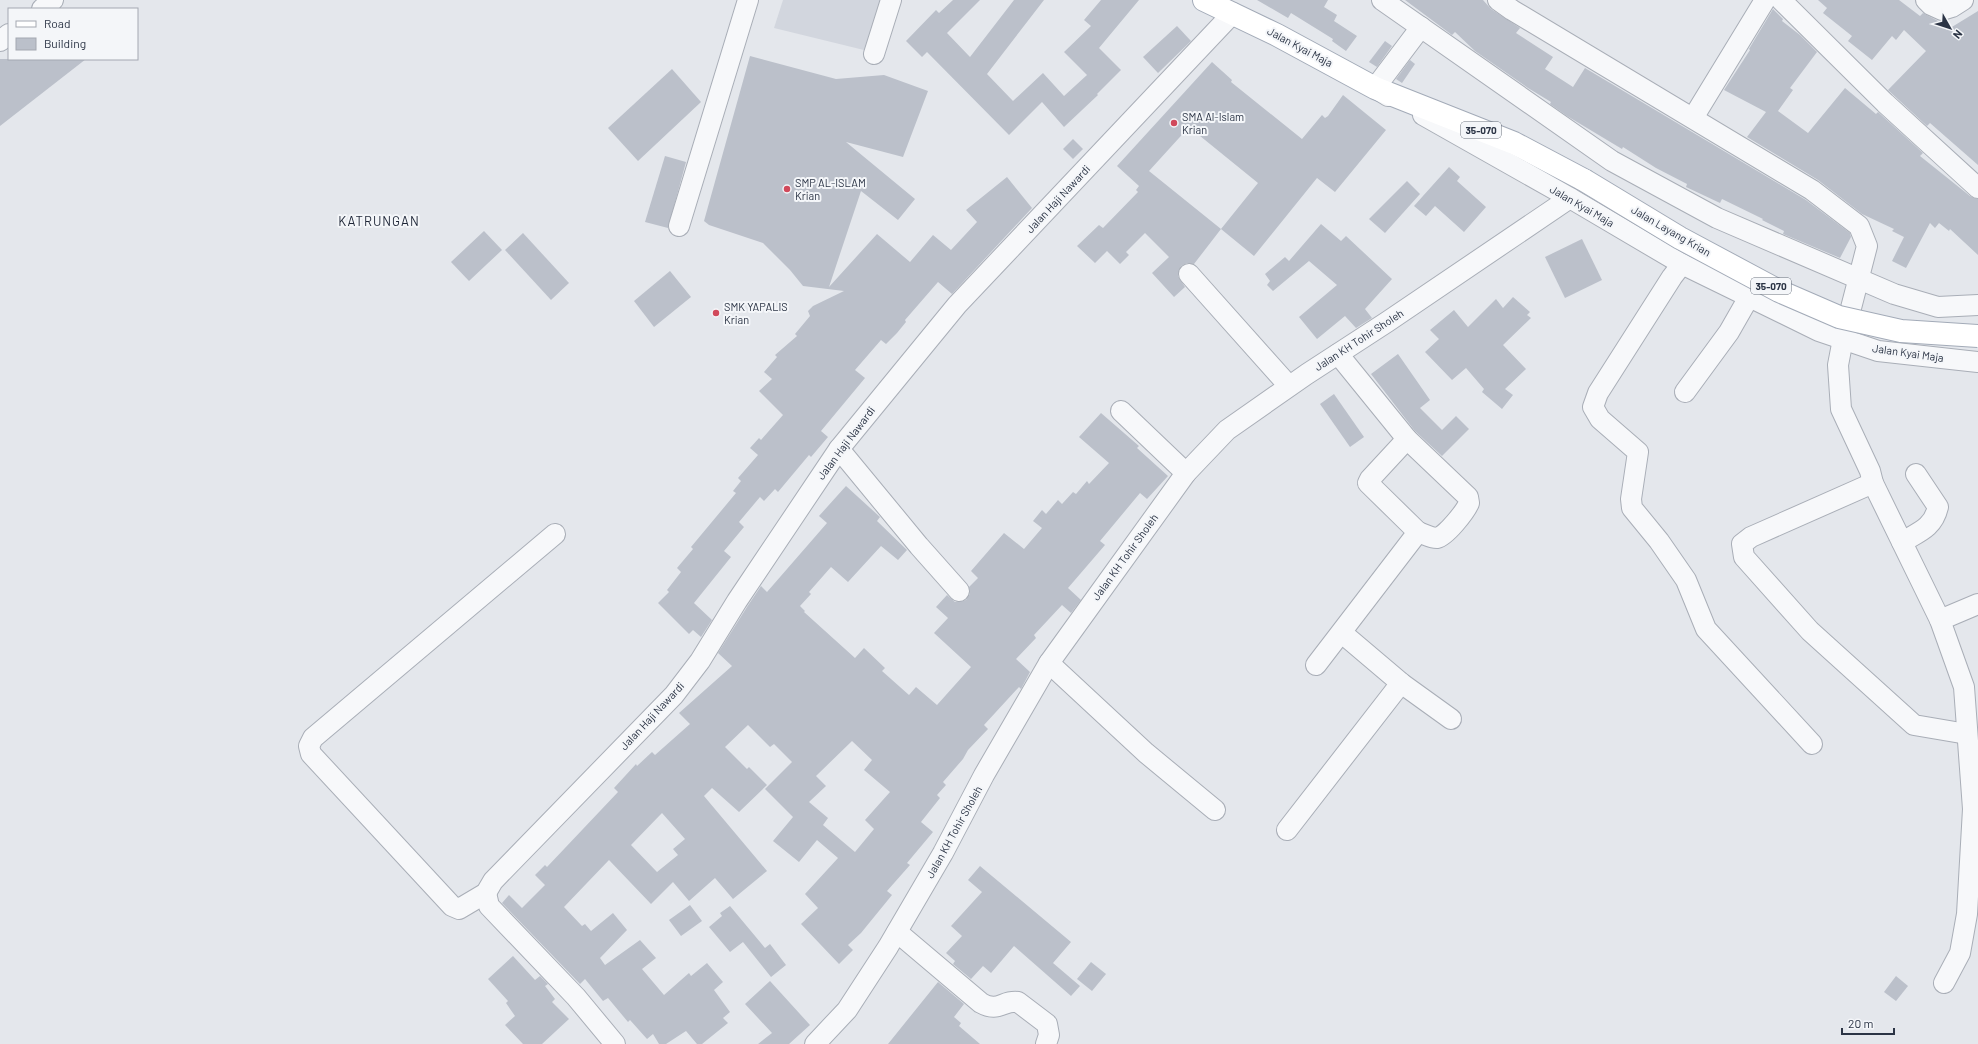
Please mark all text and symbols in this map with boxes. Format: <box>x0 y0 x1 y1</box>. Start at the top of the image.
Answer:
legend <box>8 8 138 60</box>
north arrow <box>1930 8 1970 48</box>
text: Road <box>44 16 71 30</box>
street label: Jalan Kyai Maja <box>1265 24 1335 69</box>
text: N <box>1951 28 1966 42</box>
text: Building <box>44 36 86 50</box>
place label: SMA Al-Islam Krian <box>1182 110 1244 136</box>
marker: SMA Al-Islam Krian <box>1169 118 1179 128</box>
road number: 35-070 <box>1461 122 1501 138</box>
street label: Jalan Haji Nawardi <box>1023 162 1093 235</box>
place label: SMP AL-ISLAM Krian <box>795 176 866 202</box>
street label: Jalan Kyai Maja <box>1548 182 1617 229</box>
marker: SMP AL-ISLAM Krian <box>782 184 792 194</box>
street label: Jalan Layang Krian <box>1629 203 1713 259</box>
district label: KATRUNGAN <box>338 213 420 229</box>
road number: 35-070 <box>1751 278 1791 294</box>
place label: SMK YAPALIS Krian <box>724 300 788 326</box>
street label: Jalan KH Tohir Sholeh <box>1312 306 1406 373</box>
marker: SMK YAPALIS Krian <box>711 308 721 318</box>
street label: Jalan Kyai Maja <box>1871 341 1945 364</box>
street label: Jalan Haji Nawardi <box>814 404 877 482</box>
street label: Jalan KH Tohir Sholeh <box>1089 511 1160 602</box>
street label: Jalan Haji Nawardi <box>617 679 687 752</box>
street label: Jalan KH Tohir Sholeh <box>923 783 984 880</box>
scale bar <box>1842 1010 1894 1036</box>
text: 20 m <box>1848 1016 1874 1030</box>

